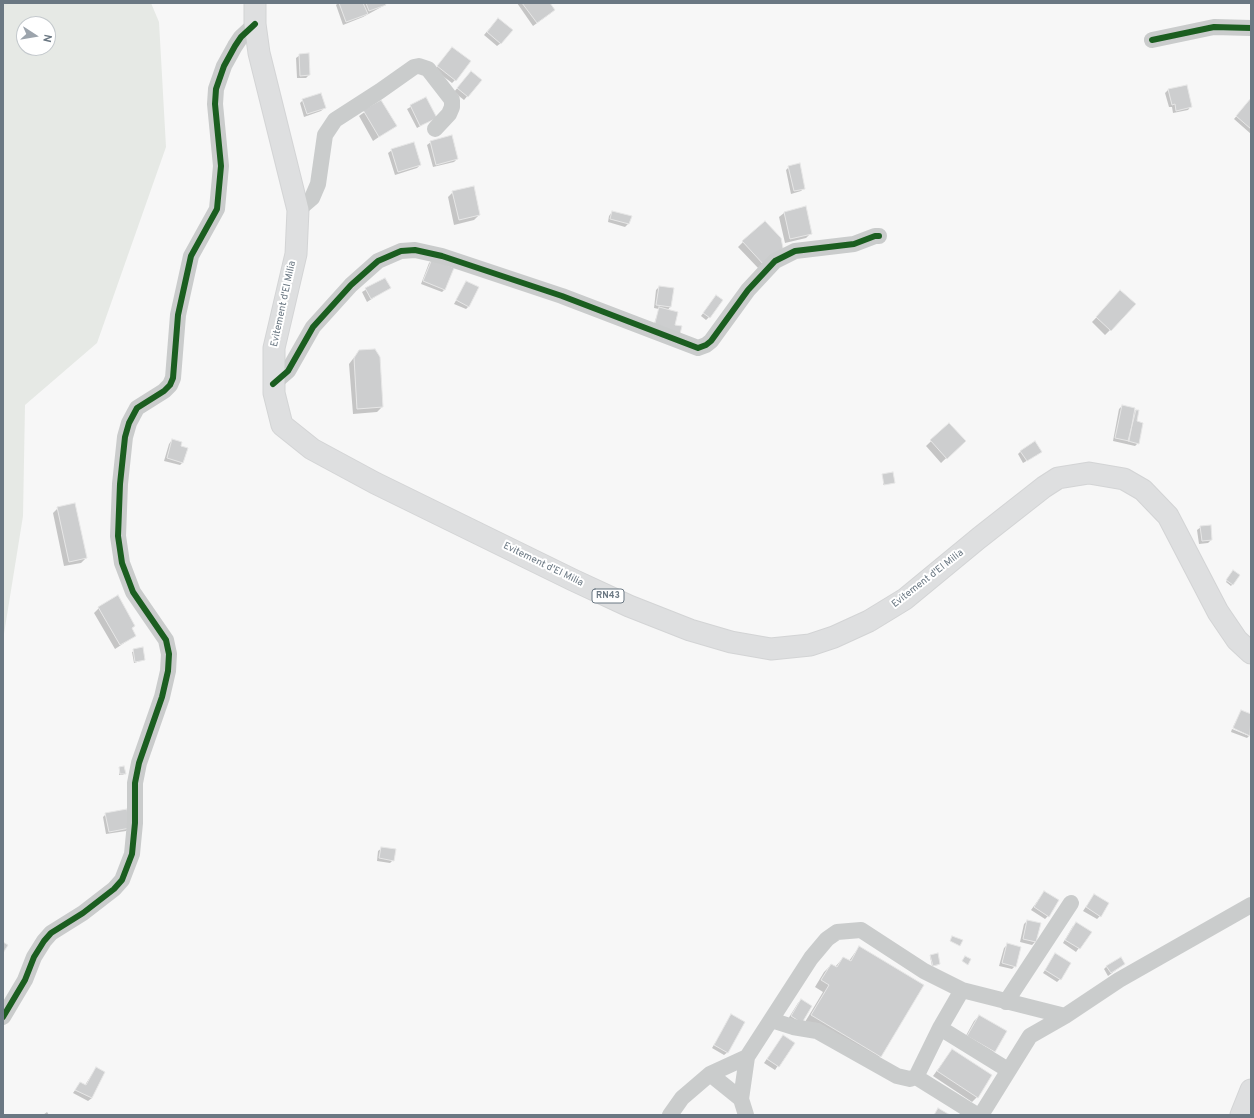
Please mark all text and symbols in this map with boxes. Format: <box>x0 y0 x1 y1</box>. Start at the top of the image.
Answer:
north arrow <box>16 16 56 56</box>
text: N <box>39 33 54 44</box>
street label: Evitement d'El Milia <box>269 260 299 348</box>
street label: Evitement d'El Milia <box>501 540 585 590</box>
street label: Evitement d'El Milia <box>890 547 966 611</box>
road number: RN43 <box>592 589 624 603</box>

